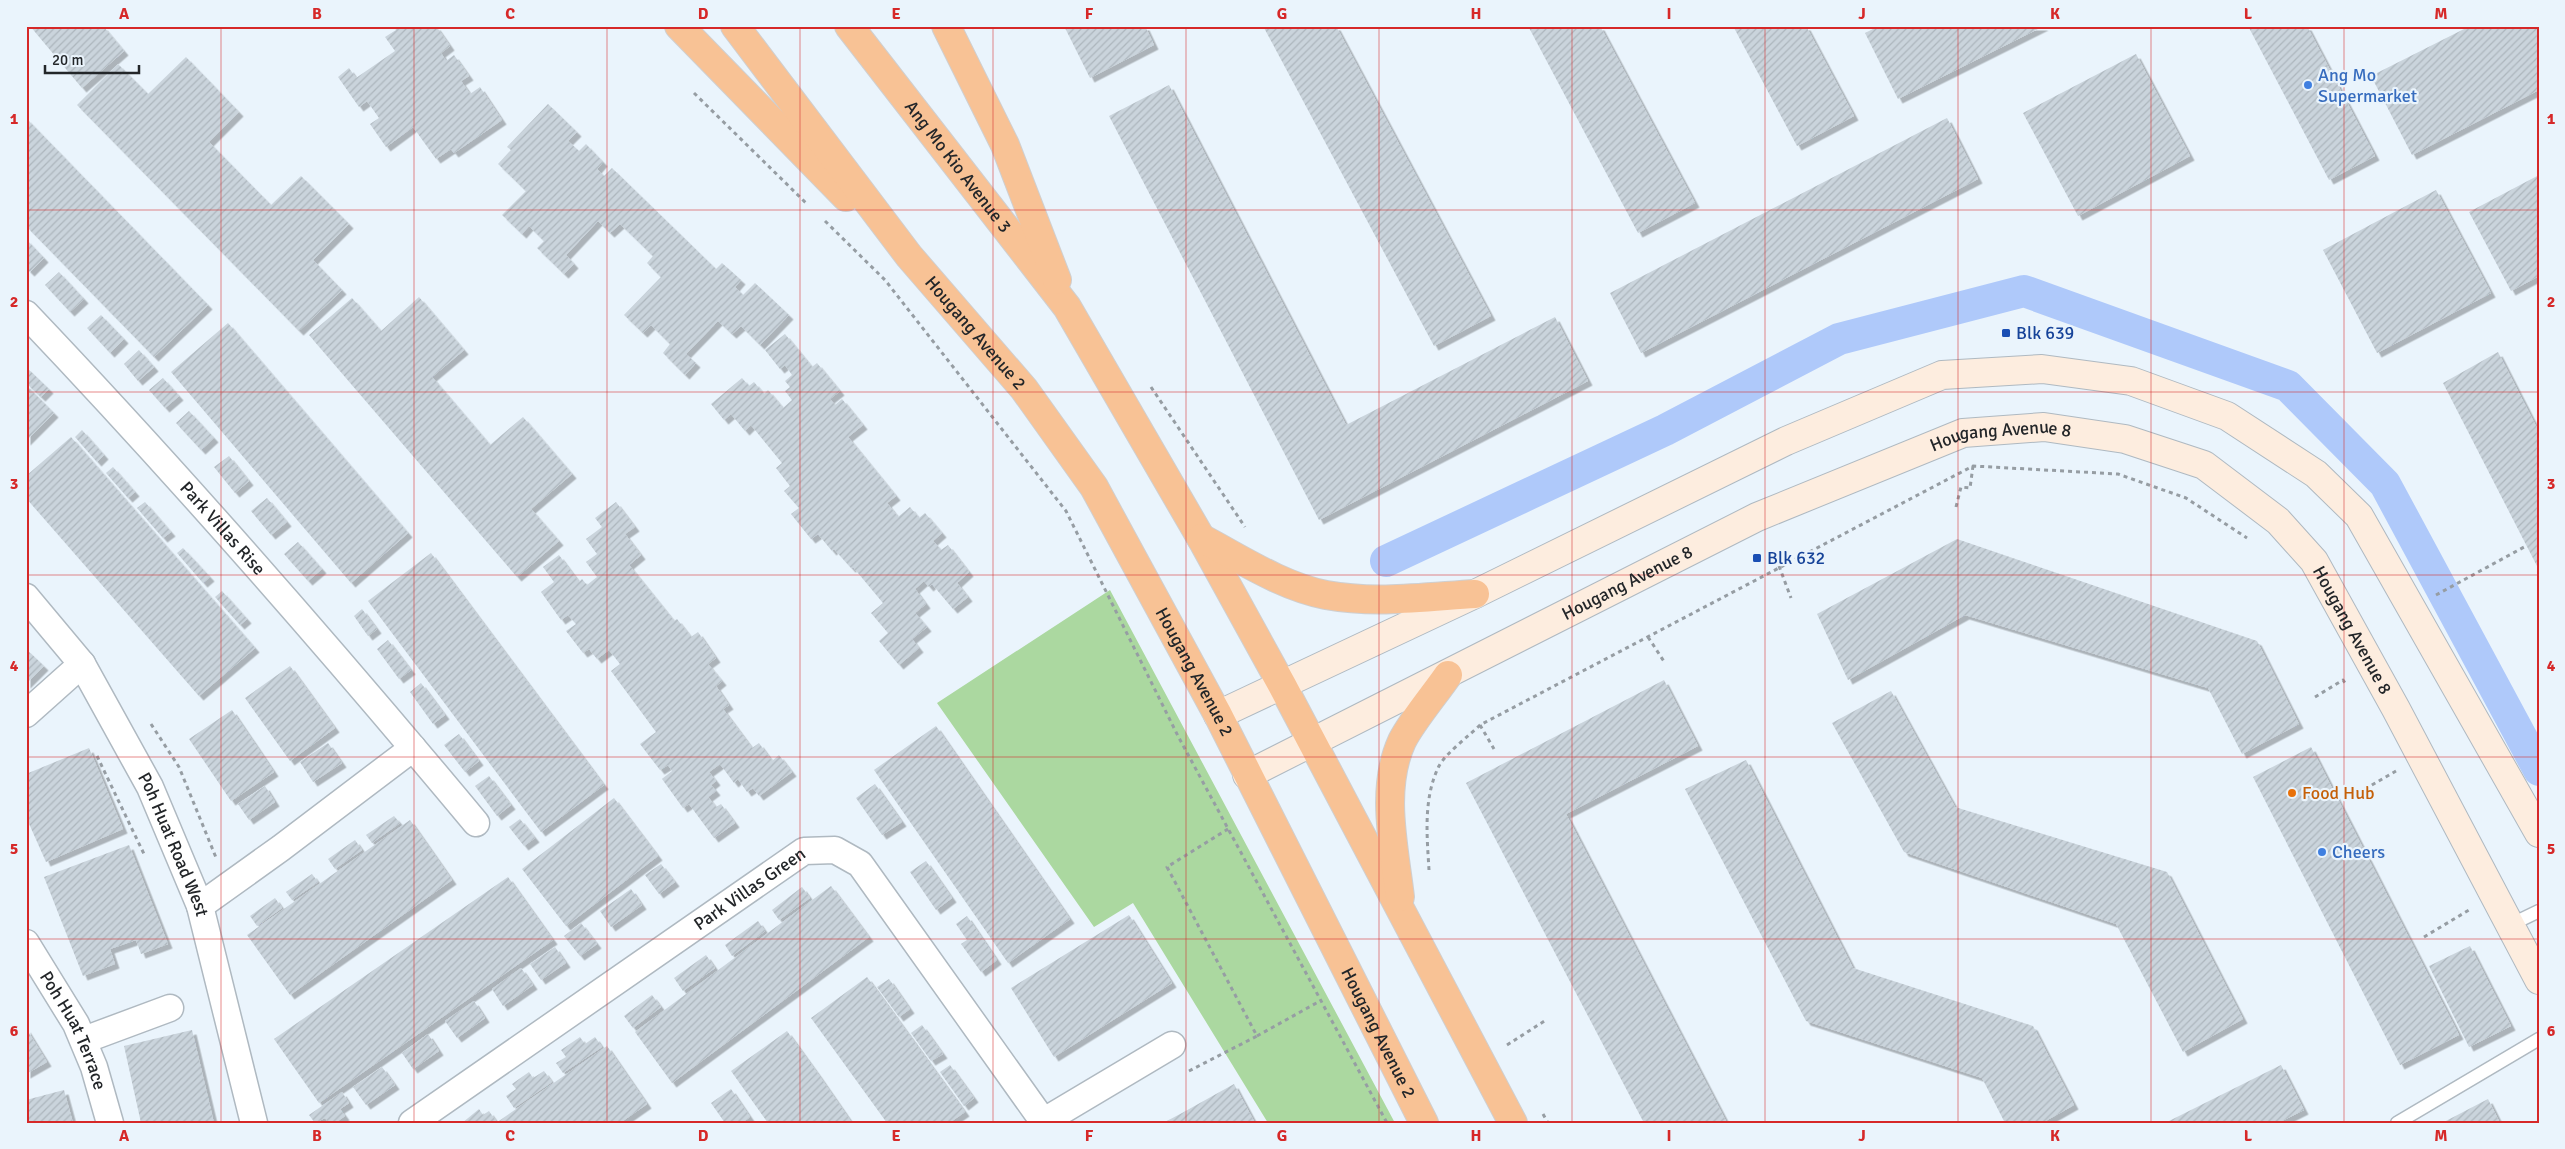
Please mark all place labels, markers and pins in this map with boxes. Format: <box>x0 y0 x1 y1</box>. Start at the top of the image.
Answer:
place label: Ang Mo Supermarket <box>2318 64 2417 107</box>
marker: Ang Mo Supermarket <box>2302 79 2314 91</box>
place label: Blk 639 <box>2016 322 2074 344</box>
marker: Blk 639 <box>2000 327 2012 339</box>
place label: Blk 632 <box>1767 547 1825 569</box>
marker: Blk 632 <box>1751 552 1763 564</box>
place label: Food Hub <box>2302 782 2375 804</box>
marker: Food Hub <box>2286 787 2298 799</box>
place label: Cheers <box>2332 841 2385 863</box>
marker: Cheers <box>2316 846 2328 858</box>

